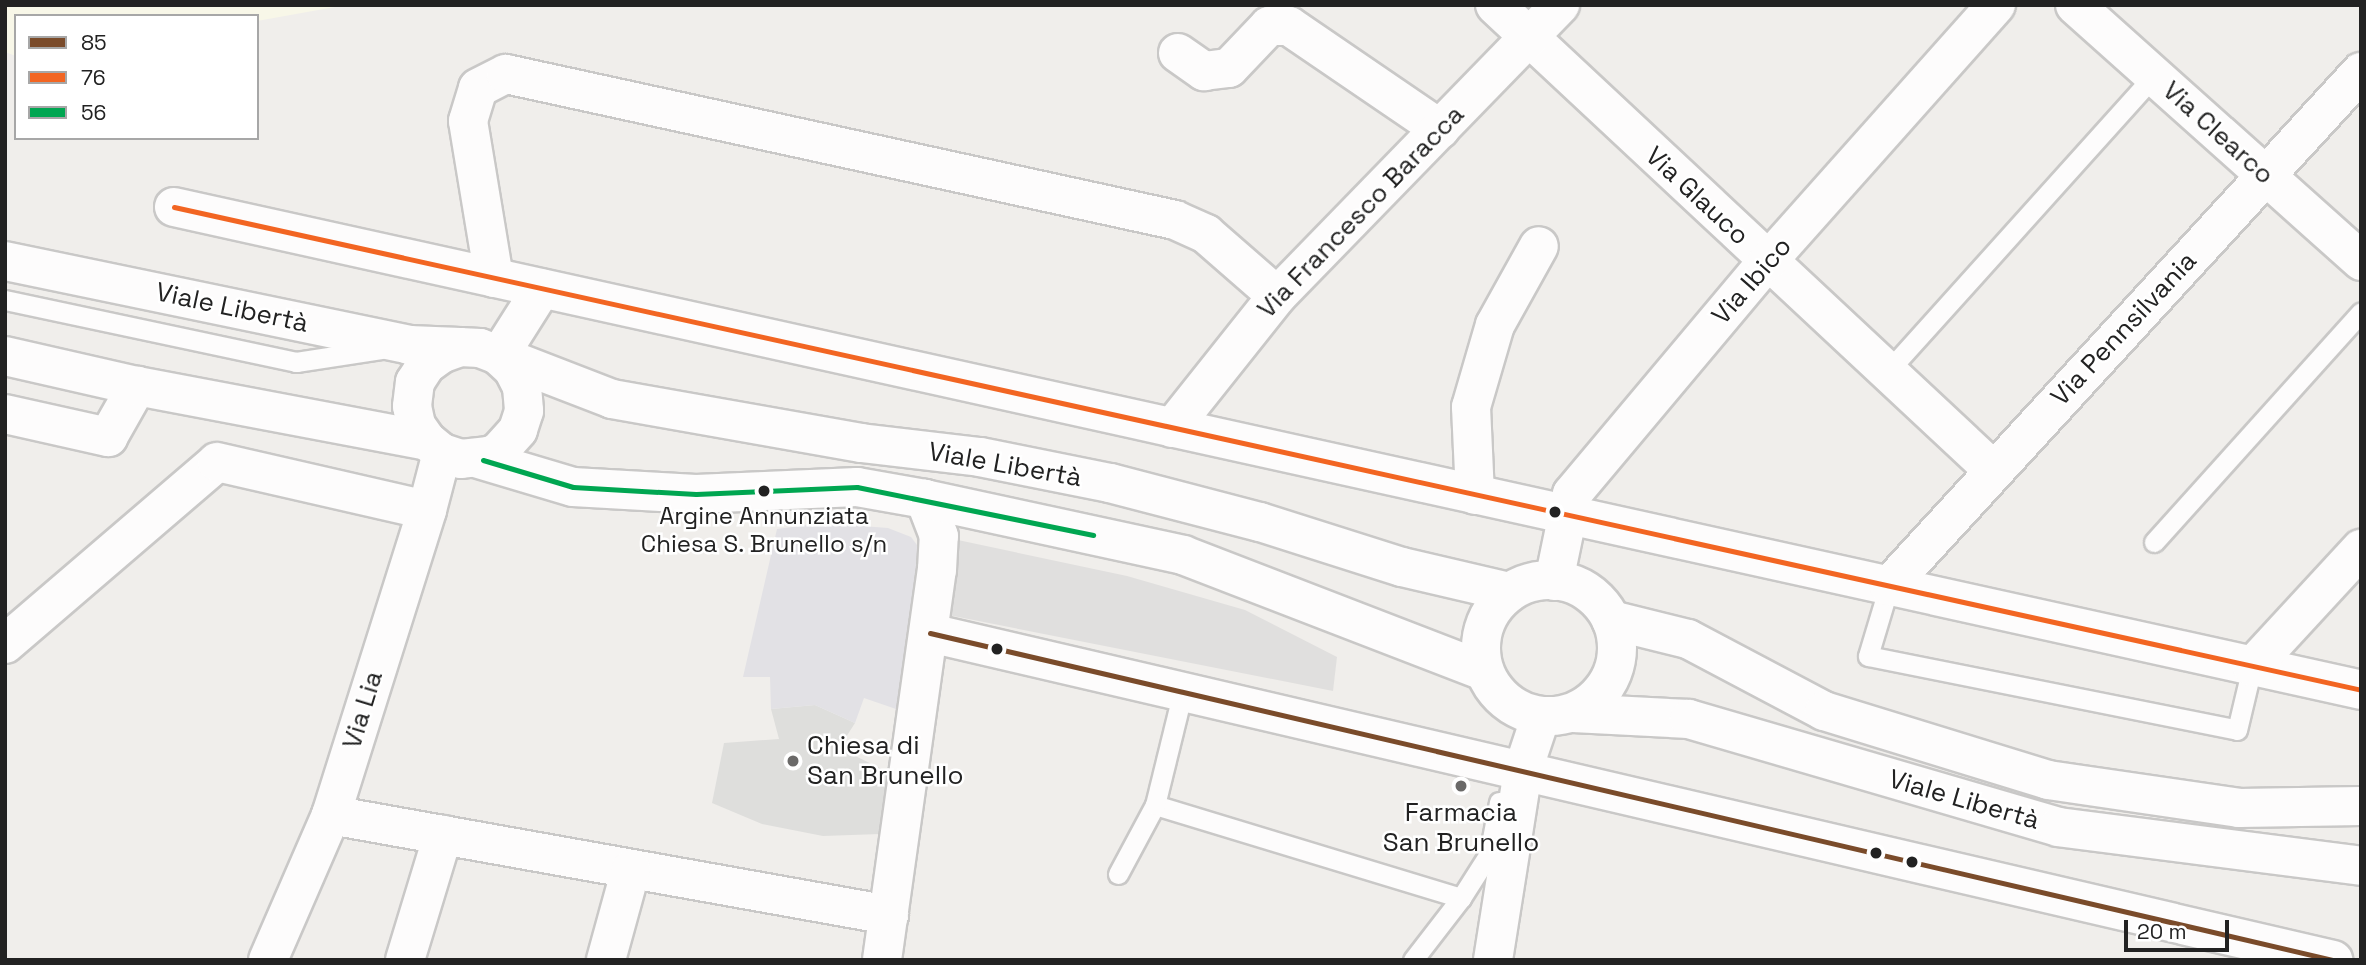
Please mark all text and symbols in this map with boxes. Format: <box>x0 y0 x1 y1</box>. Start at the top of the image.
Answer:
legend <box>14 14 259 140</box>
text: 85 <box>81 29 107 56</box>
text: 76 <box>81 64 106 91</box>
street label: Via Clearco <box>2156 75 2280 191</box>
text: 56 <box>81 99 106 126</box>
street label: Via Francesco Baracca <box>1251 99 1471 325</box>
street label: Via Glauco <box>1639 140 1755 252</box>
street label: Via Ibico <box>1706 231 1798 331</box>
street label: Via Pennsilvania <box>2045 246 2203 412</box>
street label: Viale Libertà <box>153 277 311 339</box>
street label: Viale Libertà <box>926 436 1084 494</box>
marker: Argine Annunziata Chiesa S. Brunello s/n <box>757 484 771 498</box>
place label: Argine Annunziata Chiesa S. Brunello s/n <box>640 502 888 558</box>
unlabelled marker <box>1548 505 1562 519</box>
unlabelled marker <box>990 642 1004 656</box>
street label: Via Lia <box>336 667 390 753</box>
place label: Chiesa di San Brunello <box>807 730 964 792</box>
marker: Chiesa di San Brunello <box>785 753 801 769</box>
street label: Viale Libertà <box>1885 764 2043 836</box>
marker: Farmacia San Brunello <box>1453 778 1469 794</box>
place label: Farmacia San Brunello <box>1383 797 1539 858</box>
unlabelled marker <box>1869 846 1883 860</box>
unlabelled marker <box>1905 855 1919 869</box>
scale bar <box>2128 906 2233 950</box>
text: 20 m <box>2137 918 2187 945</box>

